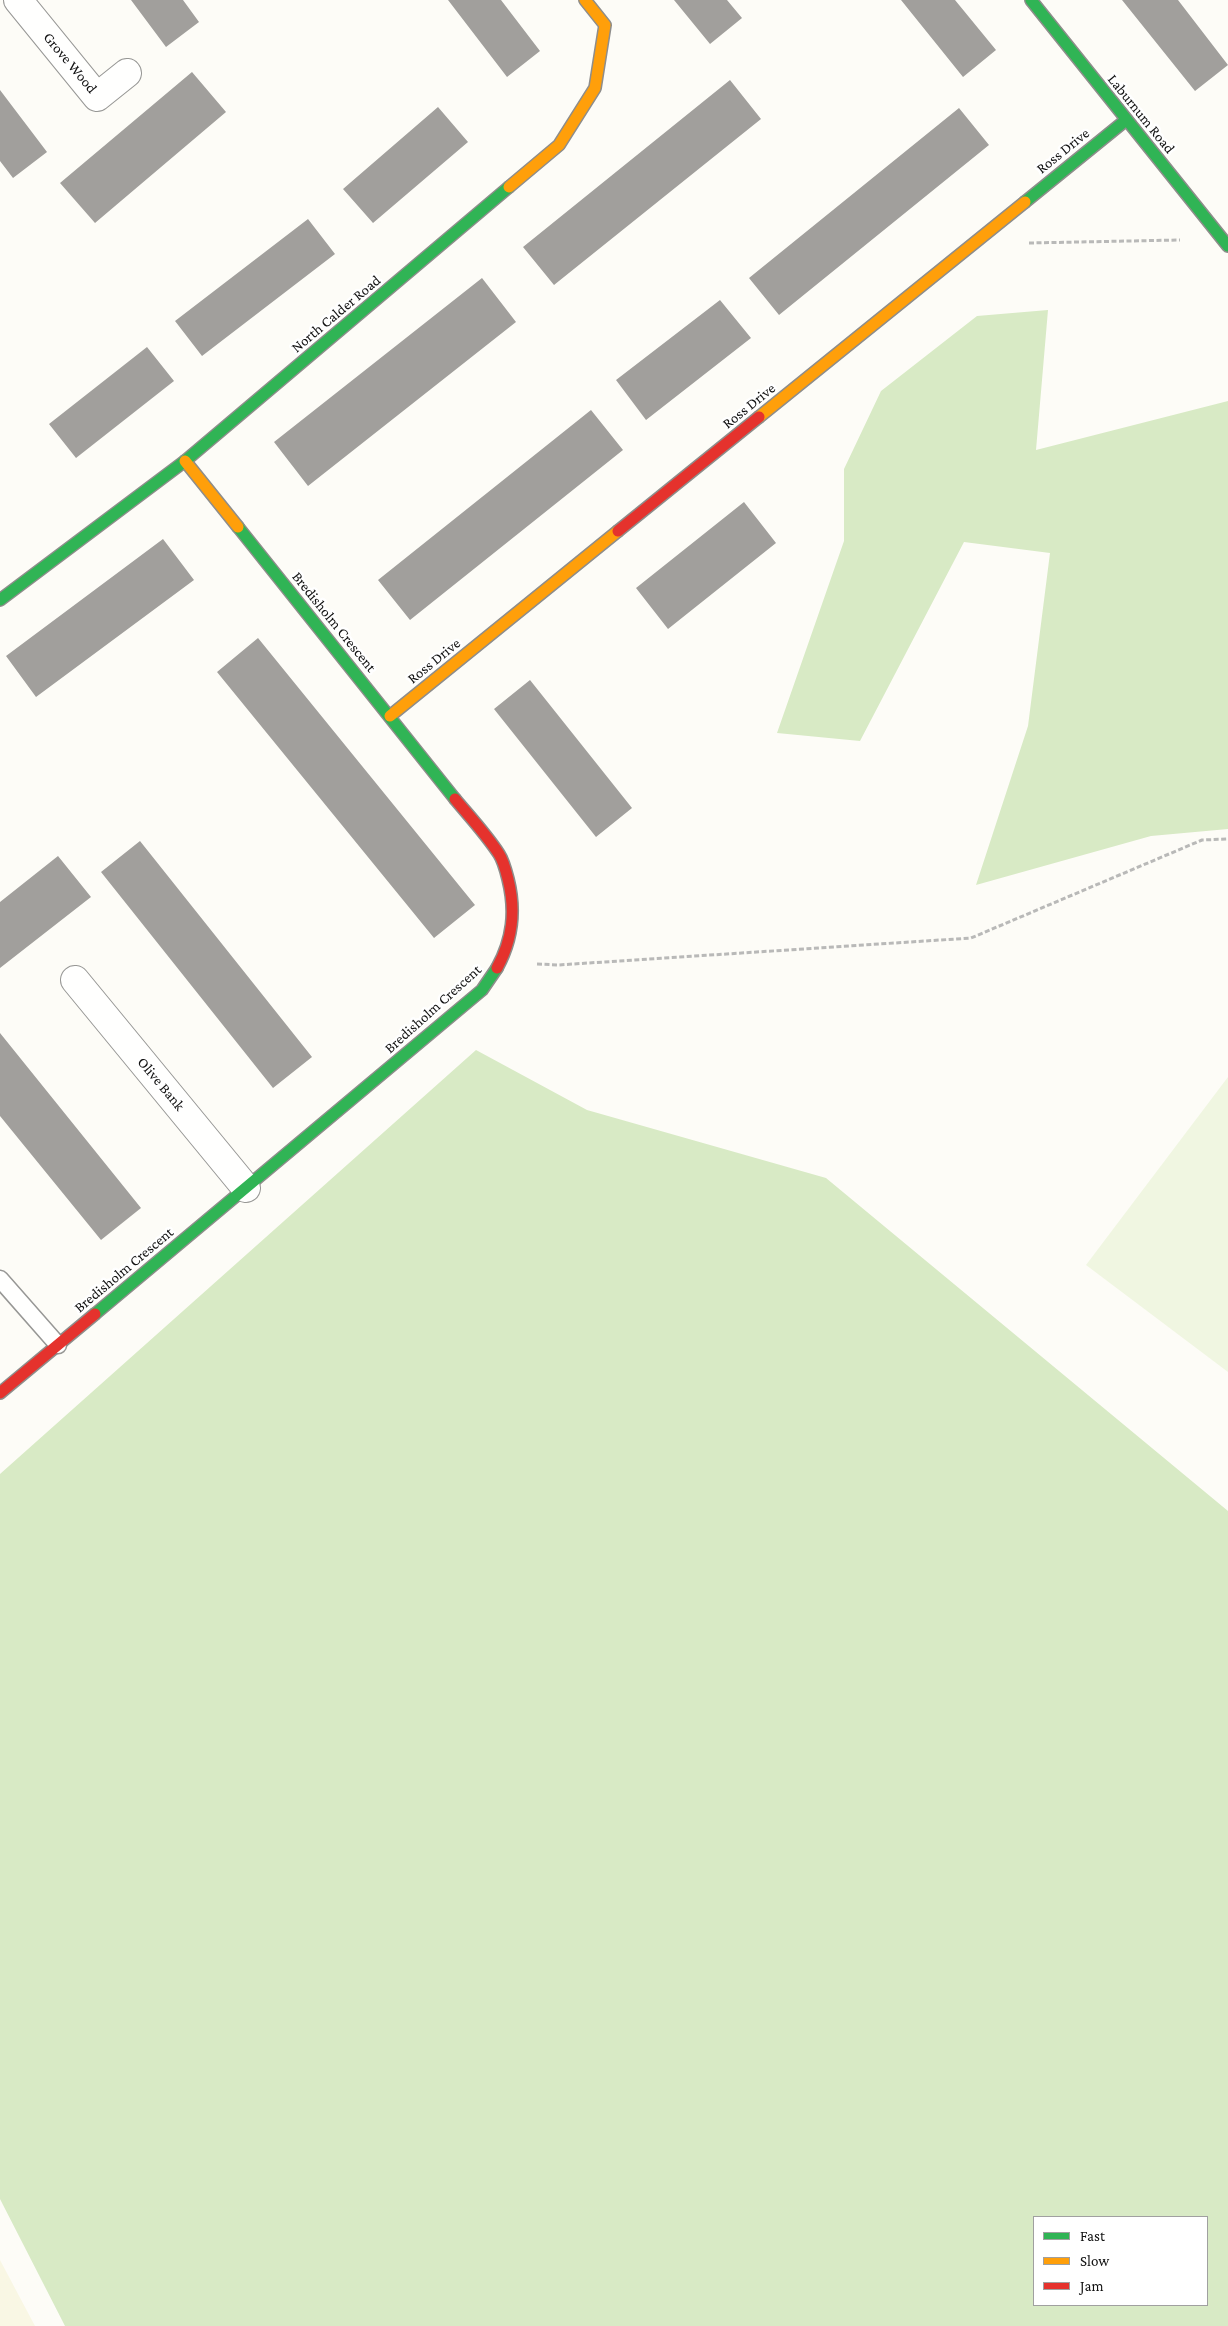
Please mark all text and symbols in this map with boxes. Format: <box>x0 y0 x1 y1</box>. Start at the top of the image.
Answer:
street label: Grove Wood <box>39 29 101 97</box>
street label: Laburnum Road <box>1104 71 1178 157</box>
street label: Ross Drive <box>1033 124 1093 178</box>
street label: North Calder Road <box>288 271 384 357</box>
street label: Ross Drive <box>719 379 779 433</box>
street label: Bredisholm Crescent <box>288 568 380 676</box>
street label: Ross Drive <box>404 634 464 688</box>
street label: Bredisholm Crescent <box>381 961 485 1057</box>
street label: Olive Bank <box>133 1054 189 1114</box>
street label: Bredisholm Crescent <box>71 1223 177 1317</box>
legend <box>1033 2216 1208 2306</box>
text: Fast <box>1080 2228 1105 2244</box>
text: Slow <box>1080 2253 1109 2269</box>
text: Jam <box>1080 2278 1103 2294</box>

